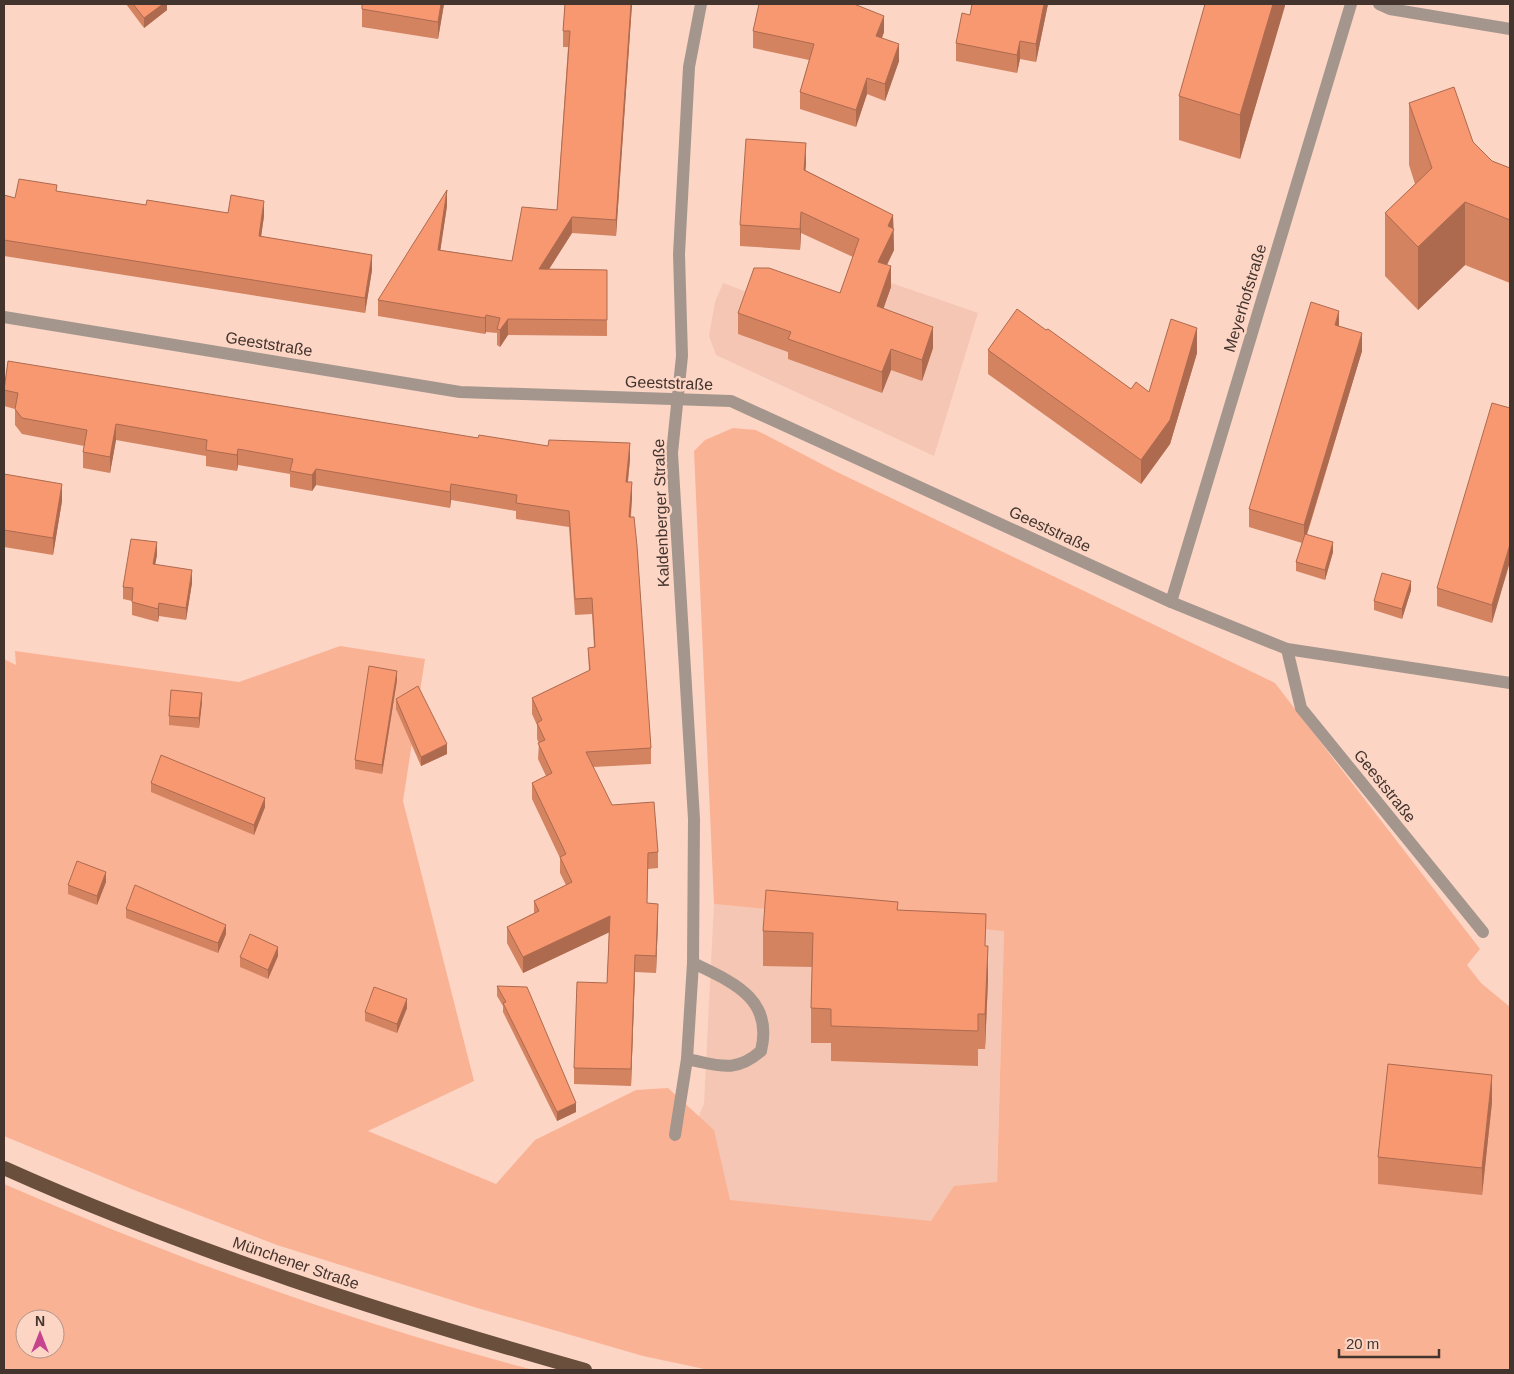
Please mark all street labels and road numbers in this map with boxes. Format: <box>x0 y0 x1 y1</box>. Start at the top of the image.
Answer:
street label: Meyerhofstraße <box>1220 242 1270 354</box>
street label: Geeststraße <box>224 329 314 359</box>
street label: Geeststraße <box>625 373 713 393</box>
street label: Kaldenberger Straße <box>650 438 672 588</box>
street label: Geeststraße <box>1007 503 1094 555</box>
street label: Geeststraße <box>1351 746 1419 826</box>
street label: Münchener Straße <box>231 1233 362 1293</box>

